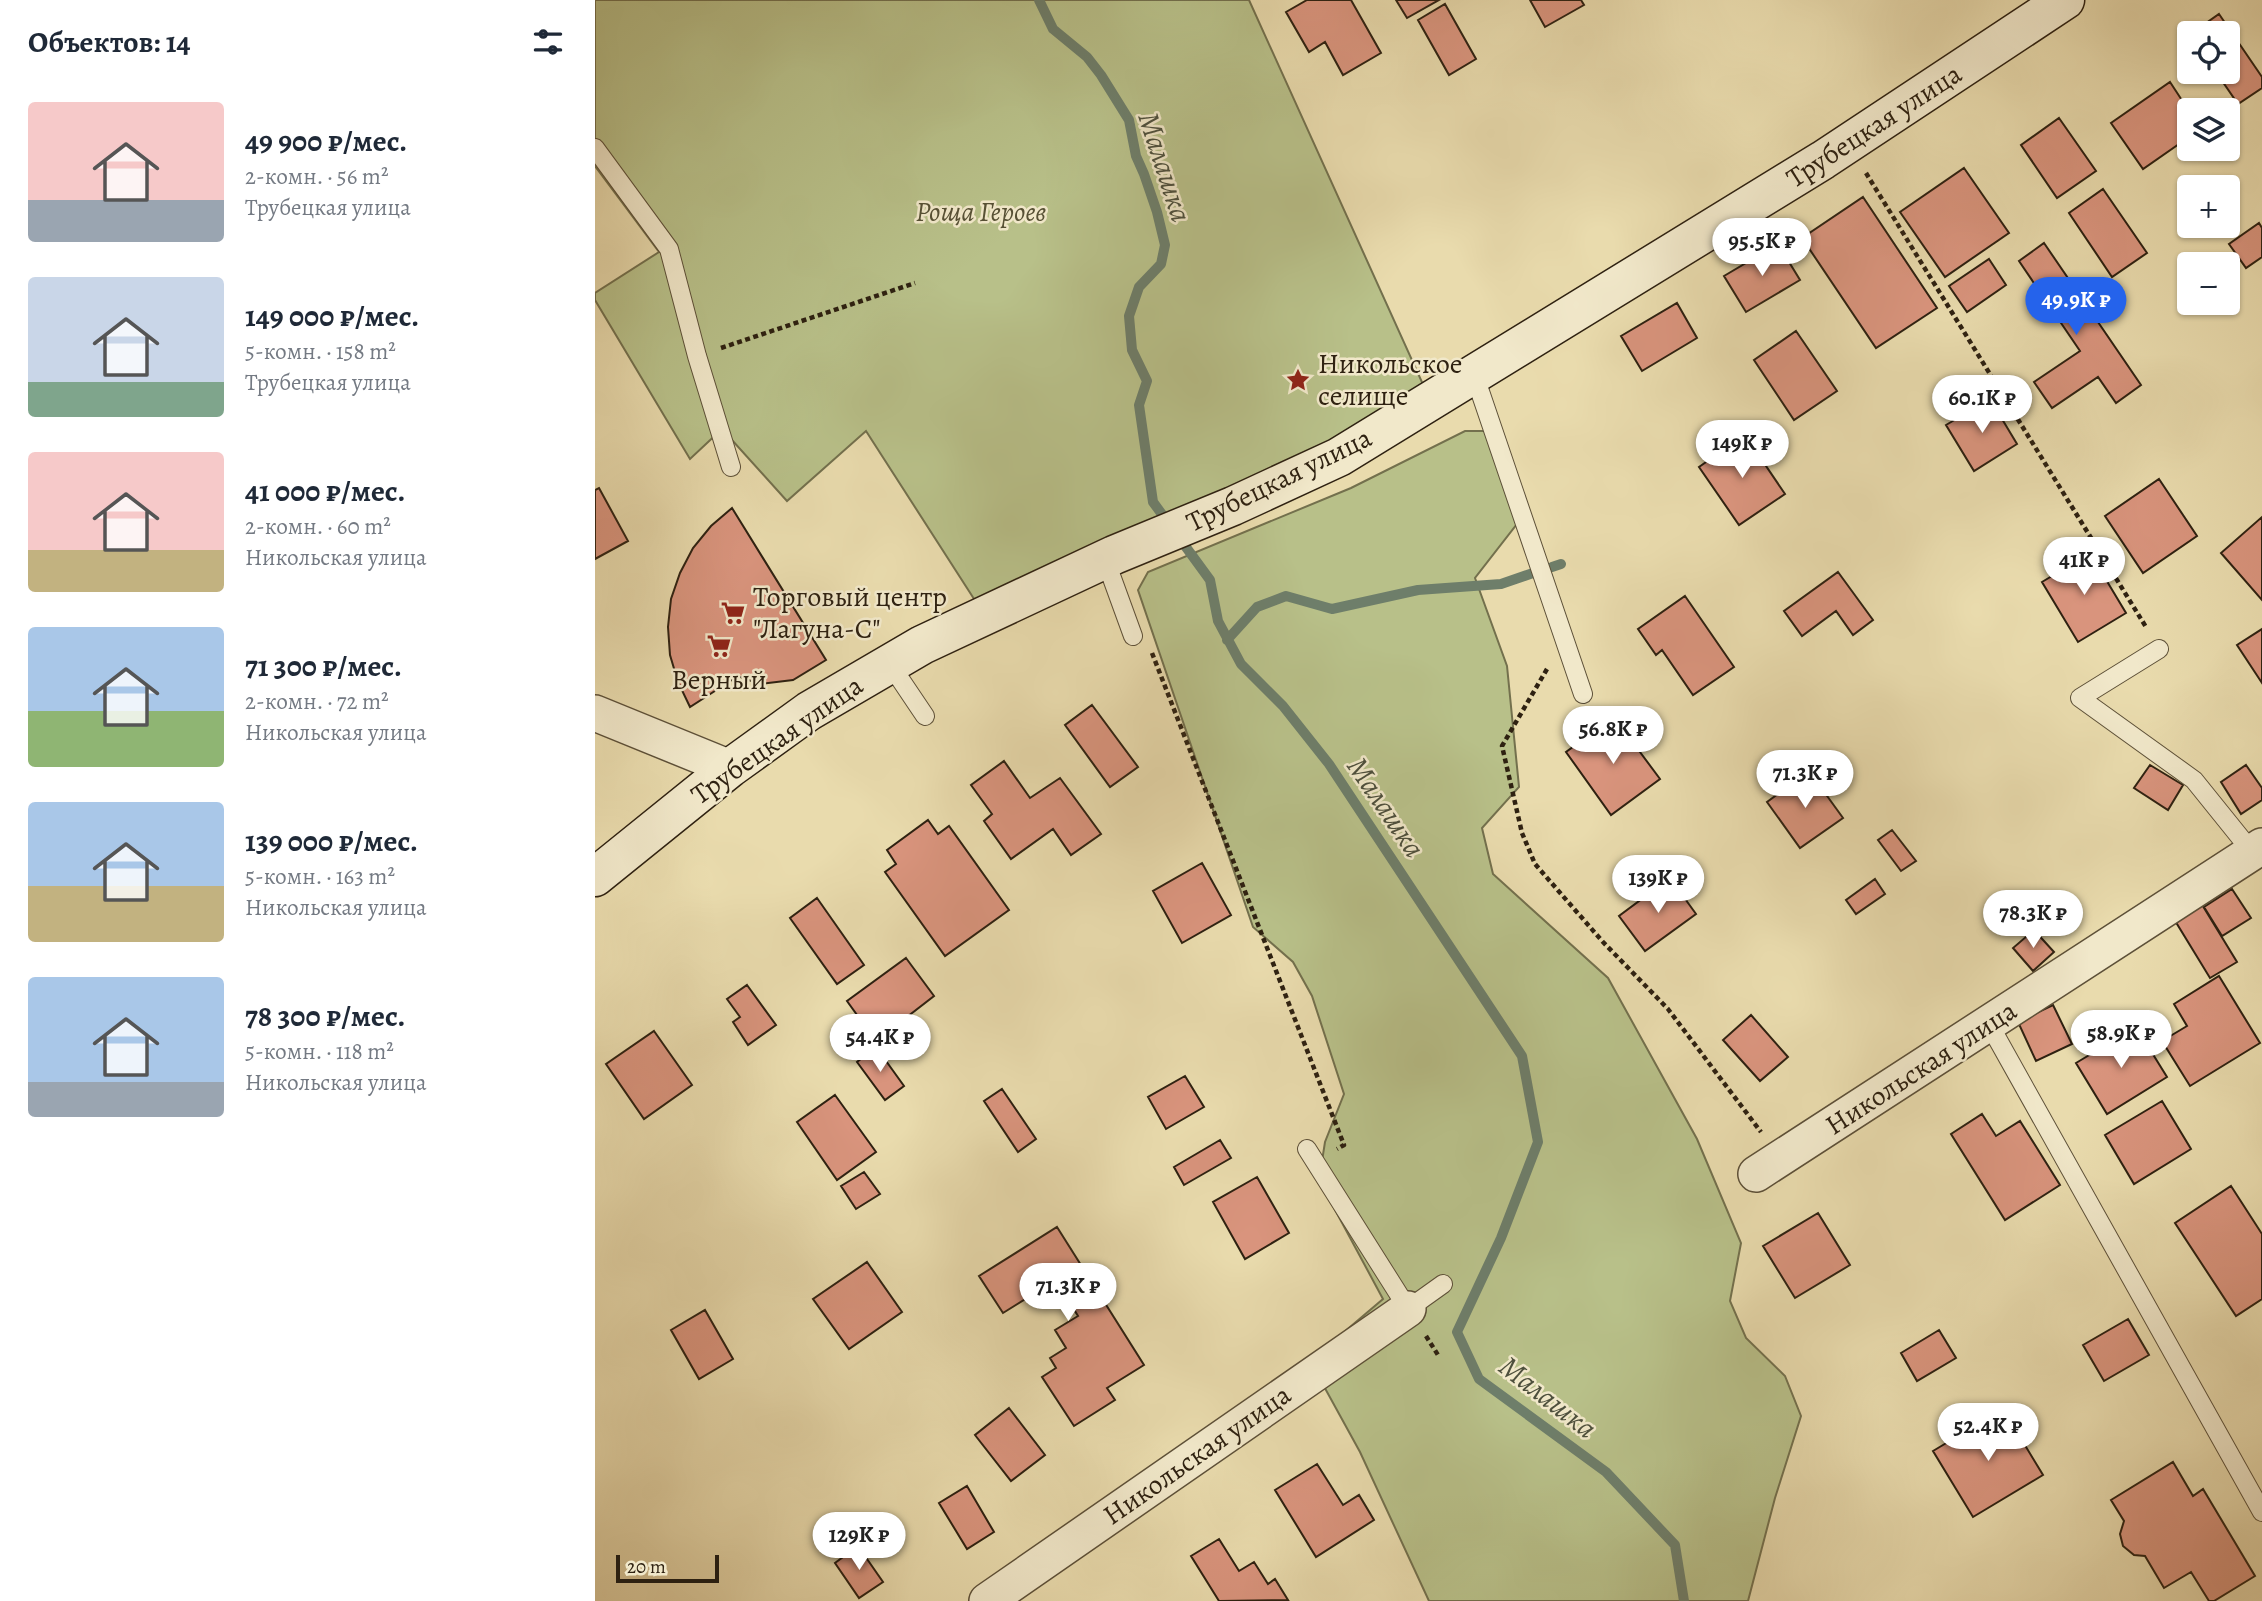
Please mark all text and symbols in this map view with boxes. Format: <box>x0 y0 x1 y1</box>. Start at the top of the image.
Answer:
map controls <box>2177 21 2240 315</box>
button: locate <box>2177 21 2240 84</box>
text: Объектов: 14 <box>28 22 190 62</box>
icon: filters <box>529 23 567 61</box>
street label: Трубецкая улица <box>1779 55 1969 197</box>
button: layers <box>2177 98 2240 161</box>
water label: Малашка <box>1128 107 1202 227</box>
text: 49 900 ₽/мес. <box>245 121 407 161</box>
icon: home <box>84 130 168 214</box>
text: 2-комн. · 56 m² <box>245 161 389 192</box>
button: + <box>2177 175 2240 238</box>
text: Трубецкая улица <box>245 192 411 223</box>
park label: Роща Героев <box>916 193 1047 231</box>
pin: 95.5K ₽ <box>1697 218 1827 278</box>
text: 95.5K ₽ <box>1728 225 1796 256</box>
button: − <box>2177 252 2240 315</box>
pin: 49.9K ₽ <box>2011 278 2141 337</box>
text: 49.9K ₽ <box>2041 284 2111 315</box>
text: 149 000 ₽/мес. <box>245 296 419 336</box>
icon: home <box>84 305 168 389</box>
text: 5-комн. · 158 m² <box>245 336 396 367</box>
place label: Никольское селище <box>1318 345 1463 415</box>
place icon: Никольское селище <box>1284 366 1312 394</box>
text: Трубецкая улица <box>245 367 411 398</box>
pin: 60.1K ₽ <box>1917 376 2047 435</box>
text: 60.1K ₽ <box>1948 382 2016 413</box>
street label: Трубецкая улица <box>1180 419 1378 541</box>
pin: 149K ₽ <box>1685 420 1799 480</box>
text: 149K ₽ <box>1712 427 1772 458</box>
text: 41 000 ₽/мес. <box>245 471 405 511</box>
icon: home <box>84 480 168 564</box>
text: 2-комн. · 60 m² <box>245 511 391 542</box>
pin: 41K ₽ <box>2035 538 2133 597</box>
text: Никольская улица <box>245 542 427 573</box>
text: 41K ₽ <box>2059 544 2109 575</box>
place label: Торговый центр "Лагуна-С" <box>753 578 947 648</box>
supermarket icon: Торговый центр "Лагуна-С" <box>719 599 747 627</box>
supermarket icon: Верный <box>705 632 733 660</box>
text: 71 300 ₽/мес. <box>245 646 402 686</box>
icon: home <box>84 655 168 739</box>
place label: Верный <box>671 661 767 699</box>
street label: Трубецкая улица <box>683 666 871 813</box>
text: 2-комн. · 72 m² <box>245 686 389 717</box>
pin: 56.8K ₽ <box>1548 706 1678 766</box>
text: 56.8K ₽ <box>1579 713 1647 744</box>
text: Никольская улица <box>245 717 427 748</box>
water label: Малашка <box>1338 749 1434 865</box>
pin: 71.3K ₽ <box>1740 750 1870 810</box>
text: 71.3K ₽ <box>1772 757 1838 788</box>
text: 139 000 ₽/мес. <box>245 821 418 861</box>
icon: home <box>84 830 168 914</box>
pin: 139K ₽ <box>1601 856 1715 915</box>
text: 5-комн. · 163 m² <box>245 861 395 892</box>
text: 139K ₽ <box>1628 862 1688 893</box>
pin: 78.3K ₽ <box>1968 890 2098 950</box>
text: Никольская улица <box>245 892 427 923</box>
text: 78.3K ₽ <box>1999 897 2067 928</box>
street label: Никольская улица <box>1818 992 2024 1144</box>
text: 78 300 ₽/мес. <box>245 996 406 1036</box>
icon: home <box>84 1005 168 1089</box>
pin: 58.9K ₽ <box>2056 1010 2186 1070</box>
pin: 54.4K ₽ <box>815 1014 945 1074</box>
text: 58.9K ₽ <box>2087 1017 2155 1048</box>
text: 54.4K ₽ <box>846 1021 914 1052</box>
text: 5-комн. · 118 m² <box>245 1036 394 1067</box>
text: Никольская улица <box>245 1067 427 1098</box>
pin: 71.3K ₽ <box>1003 1264 1133 1323</box>
text: 71.3K ₽ <box>1035 1270 1101 1301</box>
water label: Малашка <box>1491 1346 1605 1448</box>
street label: Никольская улица <box>1096 1376 1299 1534</box>
pin: 52.4K ₽ <box>1923 1404 2053 1463</box>
text: 52.4K ₽ <box>1954 1410 2022 1441</box>
pin: 129K ₽ <box>802 1512 916 1572</box>
text: 129K ₽ <box>829 1519 889 1550</box>
scale bar <box>616 1552 719 1584</box>
text: 20 m <box>627 1554 666 1580</box>

